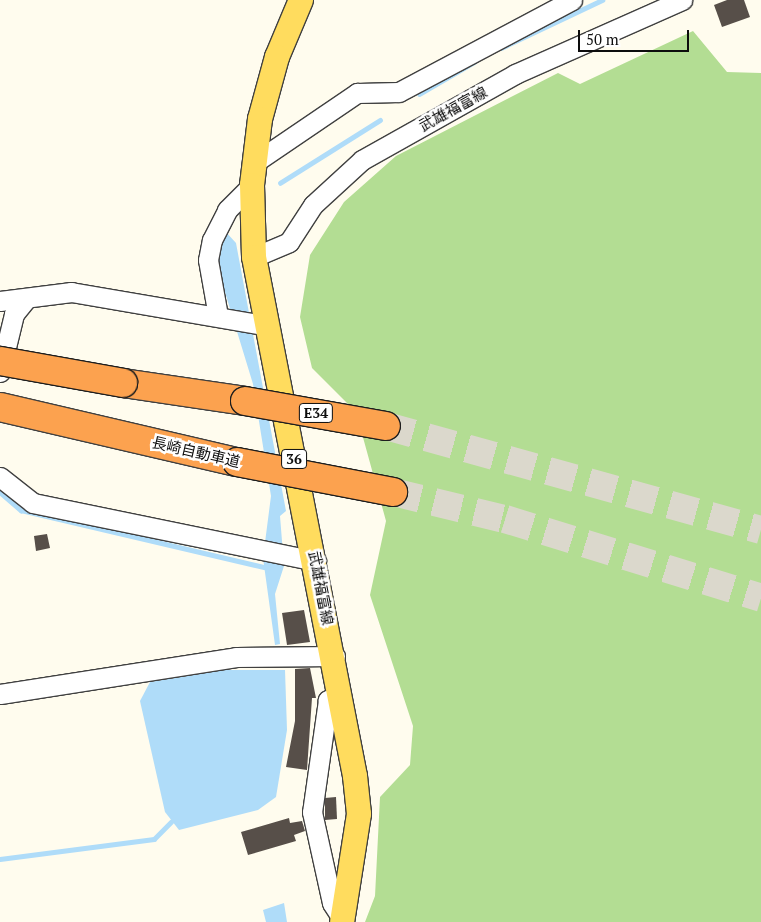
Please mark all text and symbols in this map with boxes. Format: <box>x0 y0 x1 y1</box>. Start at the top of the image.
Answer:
scale bar <box>581 20 692 52</box>
text: 50 m <box>586 29 619 49</box>
street label: 武雄福富線 <box>416 83 490 135</box>
road number: E34 <box>298 402 334 424</box>
street label: 長崎自動車道 <box>150 433 242 471</box>
road number: 36 <box>280 448 308 470</box>
street label: 武雄福富線 <box>305 549 337 627</box>

